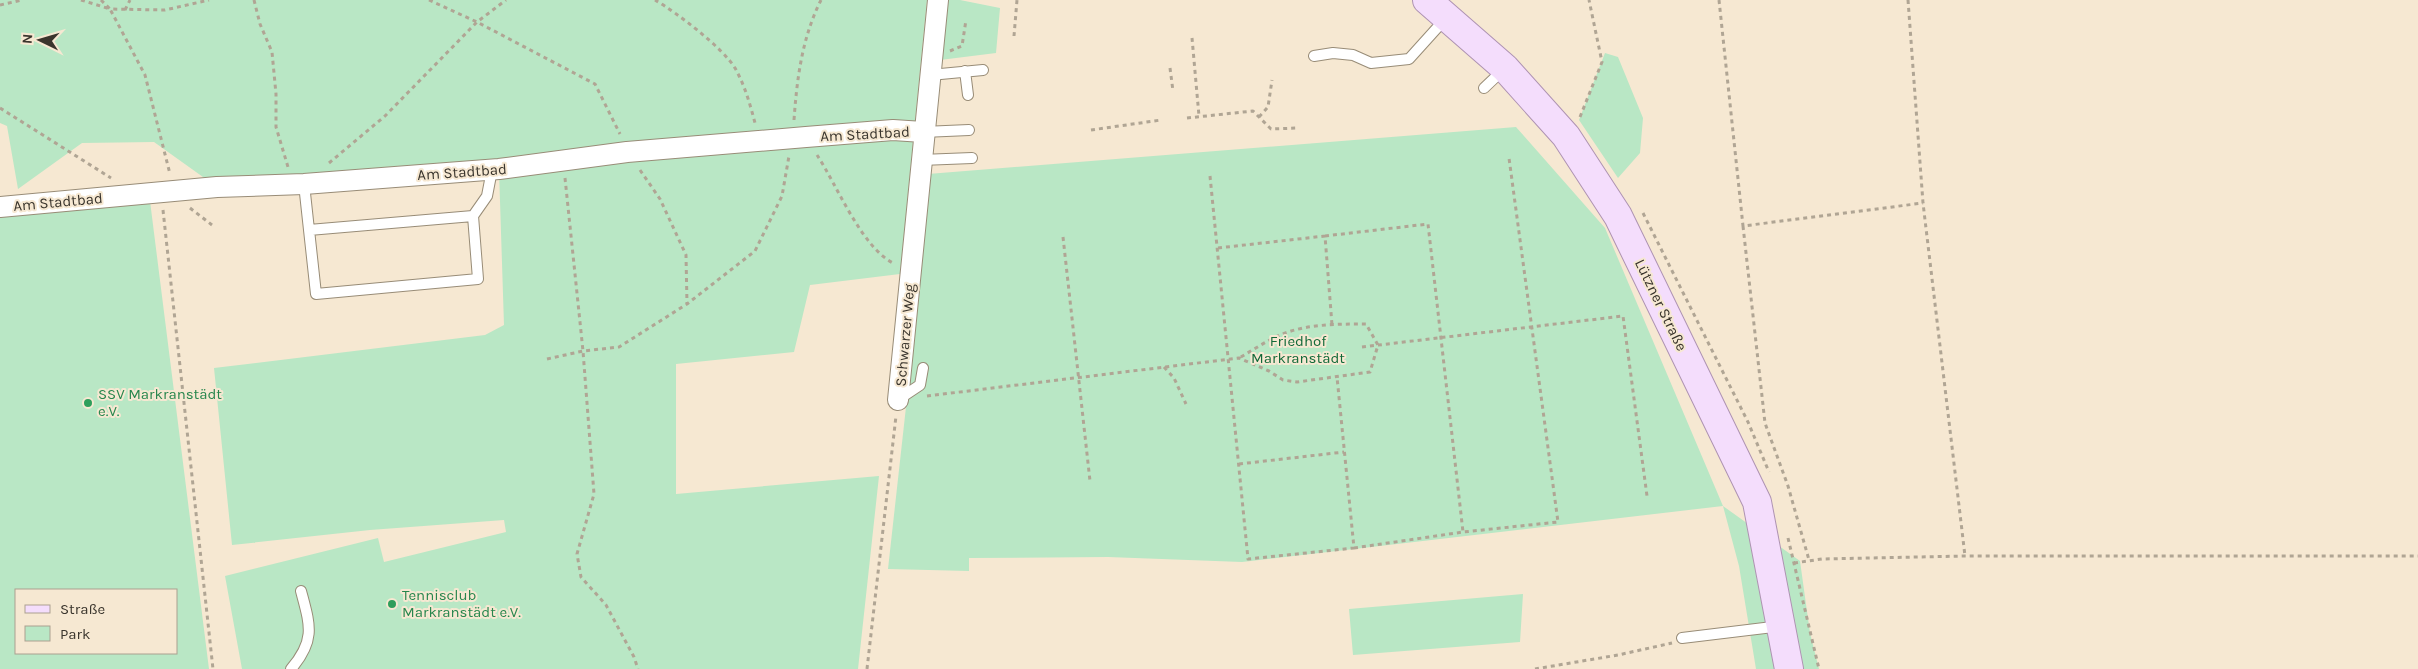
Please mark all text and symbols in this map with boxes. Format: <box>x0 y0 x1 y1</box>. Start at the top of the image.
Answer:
north arrow <box>15 15 65 65</box>
text: N <box>19 33 36 45</box>
street label: Am Stadtbad <box>820 123 910 145</box>
street label: Am Stadtbad <box>417 160 507 184</box>
street label: Am Stadtbad <box>13 189 103 215</box>
street label: Lützner Straße <box>1631 256 1691 354</box>
street label: Schwarzer Weg <box>892 282 919 387</box>
park label: Friedhof Markranstädt <box>1251 332 1345 367</box>
place label: SSV Markranstädt e.V. <box>98 385 222 420</box>
marker: SSV Markranstädt e.V. <box>82 397 94 409</box>
place label: Tennisclub Markranstädt e.V. <box>402 586 521 621</box>
legend <box>15 589 178 654</box>
marker: Tennisclub Markranstädt e.V. <box>386 598 398 610</box>
text: Straße <box>60 600 105 618</box>
text: Park <box>60 625 90 643</box>

